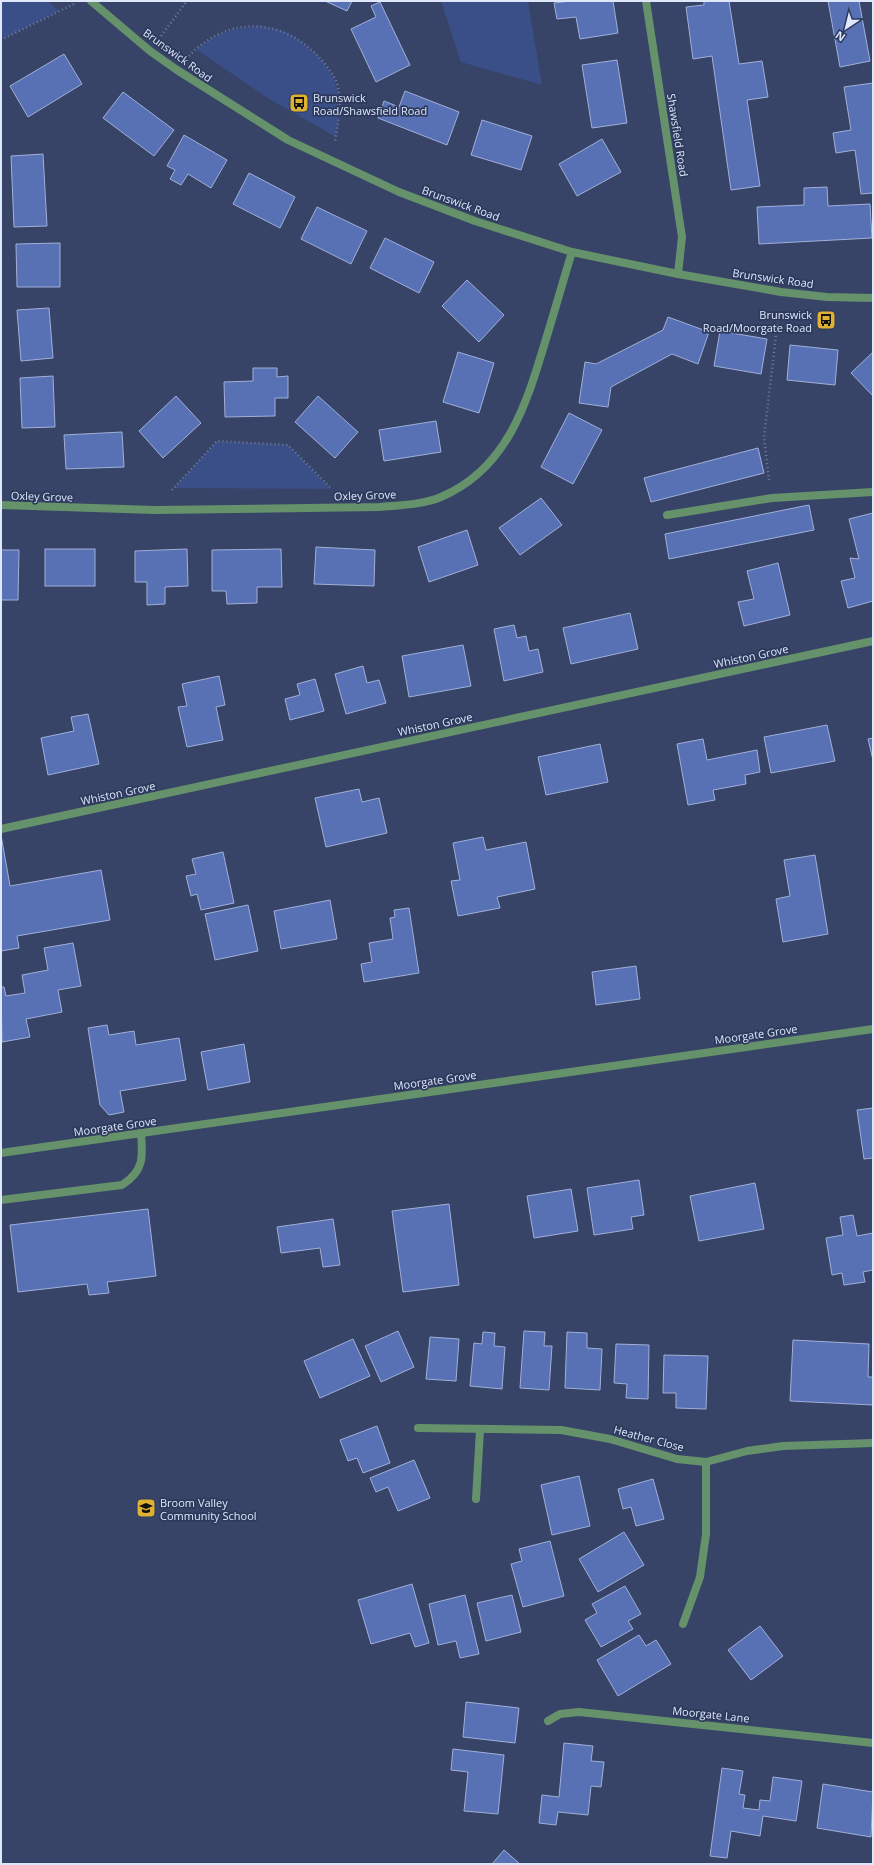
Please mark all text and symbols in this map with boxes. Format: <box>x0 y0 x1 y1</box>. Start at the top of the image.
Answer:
north arrow <box>826 8 866 48</box>
street label: Brunswick Road <box>141 25 215 85</box>
text: N <box>832 28 848 45</box>
place label: Brunswick Road/Shawsfield Road <box>313 90 427 118</box>
bus stop icon: Brunswick Road/Shawsfield Road <box>288 92 310 114</box>
street label: Shawsfield Road <box>664 92 692 178</box>
street label: Brunswick Road <box>420 182 502 224</box>
street label: Brunswick Road <box>731 265 815 291</box>
place label: Brunswick Road/Moorgate Road <box>703 307 812 335</box>
bus stop icon: Brunswick Road/Moorgate Road <box>815 309 837 331</box>
street label: Oxley Grove <box>334 486 396 504</box>
street label: Oxley Grove <box>11 487 73 505</box>
street label: Whiston Grove <box>712 641 790 671</box>
street label: Whiston Grove <box>396 709 474 739</box>
street label: Whiston Grove <box>79 778 157 808</box>
street label: Moorgate Grove <box>714 1021 798 1047</box>
street label: Moorgate Grove <box>393 1067 477 1093</box>
street label: Moorgate Grove <box>73 1113 157 1139</box>
street label: Heather Close <box>612 1421 686 1455</box>
place label: Broom Valley Community School <box>160 1495 257 1523</box>
school or university icon: Broom Valley Community School <box>135 1497 157 1519</box>
street label: Moorgate Lane <box>672 1702 750 1726</box>

